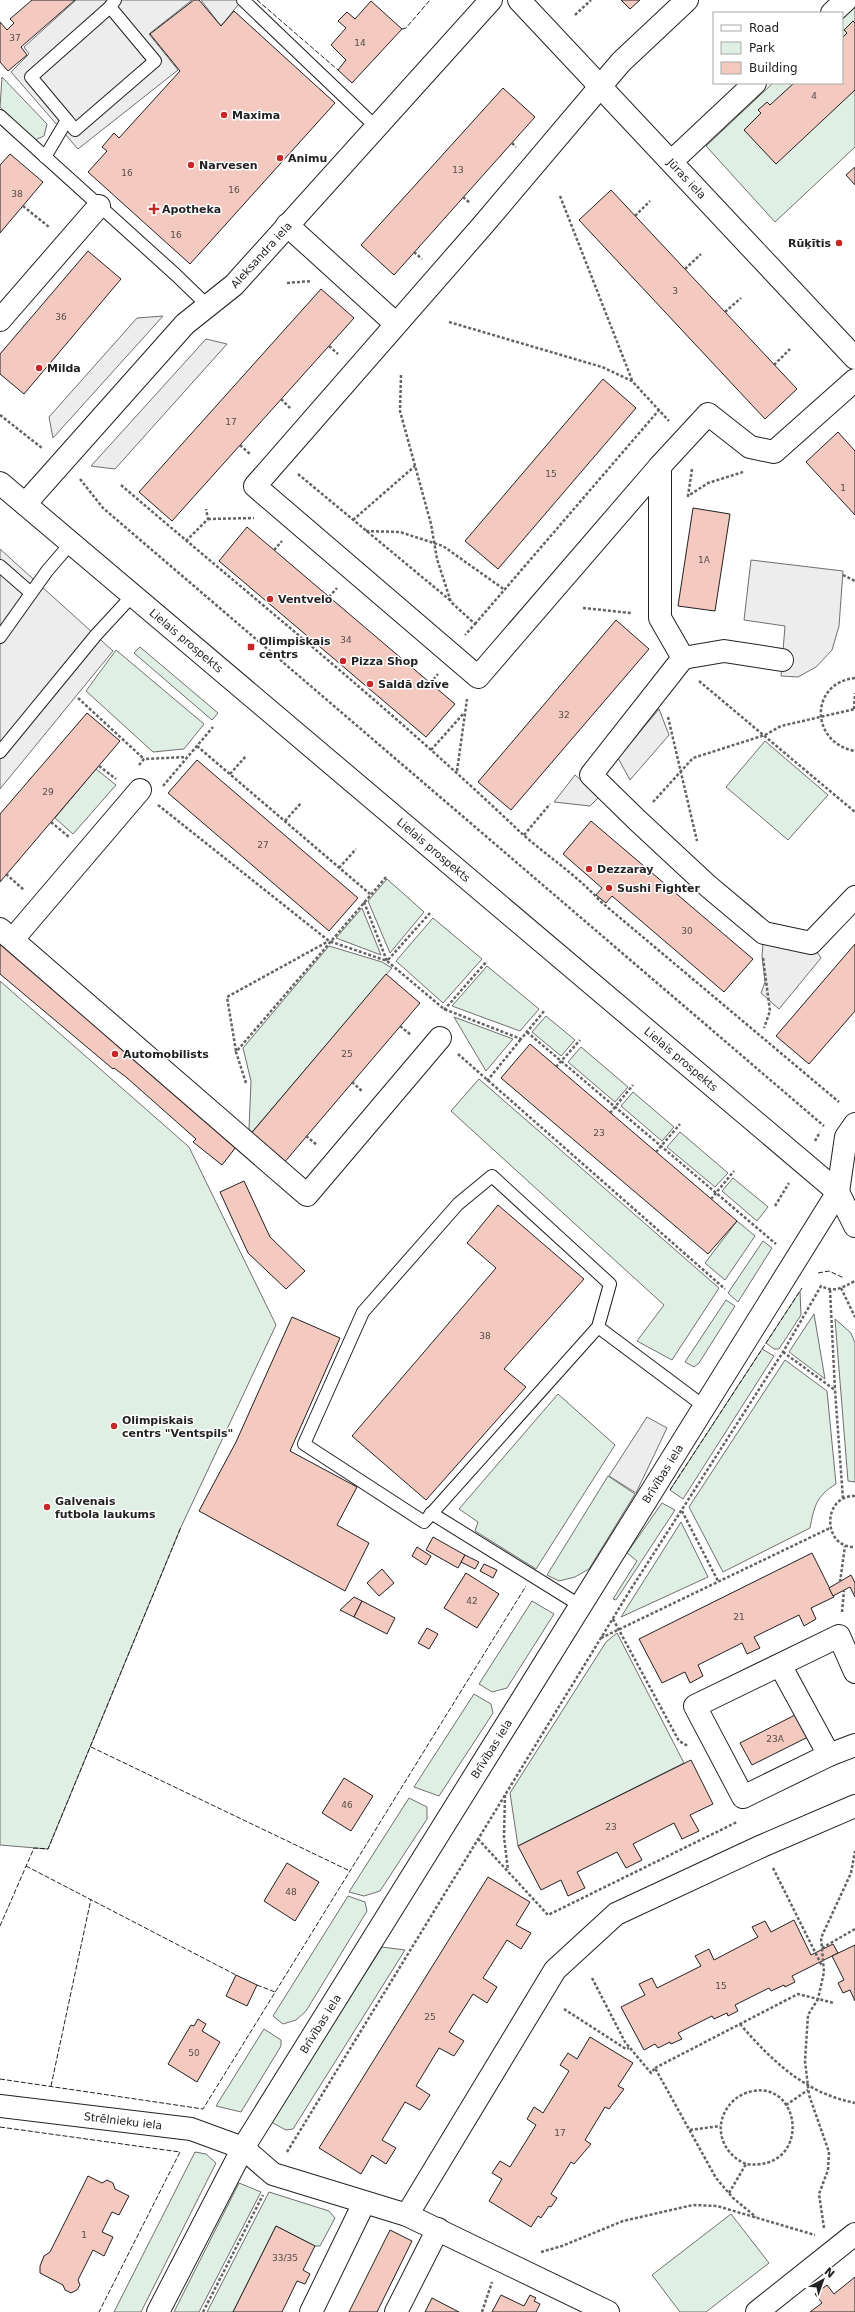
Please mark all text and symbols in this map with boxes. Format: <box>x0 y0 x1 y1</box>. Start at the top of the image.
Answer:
legend <box>713 12 843 84</box>
text: Road <box>749 21 779 35</box>
house number: 37 <box>9 33 21 43</box>
house number: 14 <box>354 38 366 48</box>
text: Park <box>749 41 775 55</box>
text: Building <box>749 61 798 75</box>
house number: 4 <box>811 91 817 101</box>
place label: Maxima <box>232 109 280 122</box>
marker: Maxima <box>219 110 229 120</box>
place label: Animu <box>288 152 327 165</box>
marker: Animu <box>275 153 285 163</box>
street label: Jūras iela <box>664 155 709 201</box>
place label: Narvesen <box>199 159 258 172</box>
marker: Narvesen <box>186 160 196 170</box>
house number: 13 <box>452 165 464 175</box>
house number: 16 <box>121 168 133 178</box>
house number: 16 <box>228 185 240 195</box>
house number: 38 <box>11 189 23 199</box>
place label: Apotheka <box>162 203 221 216</box>
marker: Apotheka <box>149 204 159 214</box>
street label: Aleksandra iela <box>228 219 294 291</box>
house number: 16 <box>170 230 182 240</box>
place label: Rūķītis <box>788 237 831 250</box>
marker: Rūķītis <box>834 238 844 248</box>
house number: 3 <box>672 286 678 296</box>
house number: 36 <box>55 312 67 322</box>
place label: Milda <box>47 362 81 375</box>
marker: Milda <box>34 363 44 373</box>
house number: 17 <box>225 417 237 427</box>
house number: 15 <box>545 469 557 479</box>
house number: 1 <box>840 483 846 493</box>
house number: 1A <box>698 555 711 565</box>
place label: Ventvelo <box>278 593 333 606</box>
marker: Ventvelo <box>265 594 275 604</box>
street label: Lielais prospekts <box>147 606 226 675</box>
place label: Olimpiskais centrs <box>259 635 331 661</box>
house number: 34 <box>340 635 352 645</box>
marker: Olimpiskais centrs <box>246 642 256 652</box>
place label: Pizza Shop <box>351 655 418 668</box>
marker: Pizza Shop <box>338 656 348 666</box>
place label: Saldā dzīve <box>378 678 449 691</box>
marker: Saldā dzīve <box>365 679 375 689</box>
house number: 32 <box>558 710 570 720</box>
house number: 29 <box>42 787 54 797</box>
street label: Lielais prospekts <box>394 815 473 885</box>
house number: 27 <box>257 840 269 850</box>
place label: Dezzaray <box>597 863 654 876</box>
marker: Dezzaray <box>584 864 594 874</box>
place label: Sushi Fighter <box>617 882 700 895</box>
marker: Sushi Fighter <box>604 883 614 893</box>
house number: 30 <box>681 926 693 936</box>
street label: Lielais prospekts <box>642 1024 721 1094</box>
place label: Automobilists <box>123 1048 209 1061</box>
marker: Automobilists <box>110 1049 120 1059</box>
house number: 25 <box>341 1049 353 1059</box>
house number: 23 <box>593 1128 605 1138</box>
house number: 38 <box>479 1331 491 1341</box>
place label: Olimpiskais centrs "Ventspils" <box>122 1414 233 1440</box>
marker: Olimpiskais centrs "Ventspils" <box>109 1421 119 1431</box>
street label: Brīvības iela <box>639 1442 686 1506</box>
place label: Galvenais futbola laukums <box>55 1495 156 1521</box>
marker: Galvenais futbola laukums <box>42 1502 52 1512</box>
house number: 42 <box>466 1596 478 1606</box>
house number: 21 <box>733 1612 745 1622</box>
street label: Brīvības iela <box>468 1717 515 1781</box>
house number: 23A <box>766 1734 785 1744</box>
house number: 46 <box>341 1800 353 1810</box>
house number: 23 <box>605 1822 617 1832</box>
house number: 48 <box>285 1887 297 1897</box>
house number: 15 <box>715 1981 727 1991</box>
street label: Brīvības iela <box>297 1992 344 2056</box>
house number: 25 <box>424 2012 436 2022</box>
house number: 50 <box>188 2048 200 2058</box>
street label: Strēlnieku iela <box>83 2110 163 2132</box>
house number: 17 <box>554 2128 566 2138</box>
house number: 1 <box>81 2230 87 2240</box>
house number: 33/35 <box>272 2253 298 2263</box>
north arrow <box>803 2260 843 2300</box>
text: N <box>821 2265 837 2281</box>

